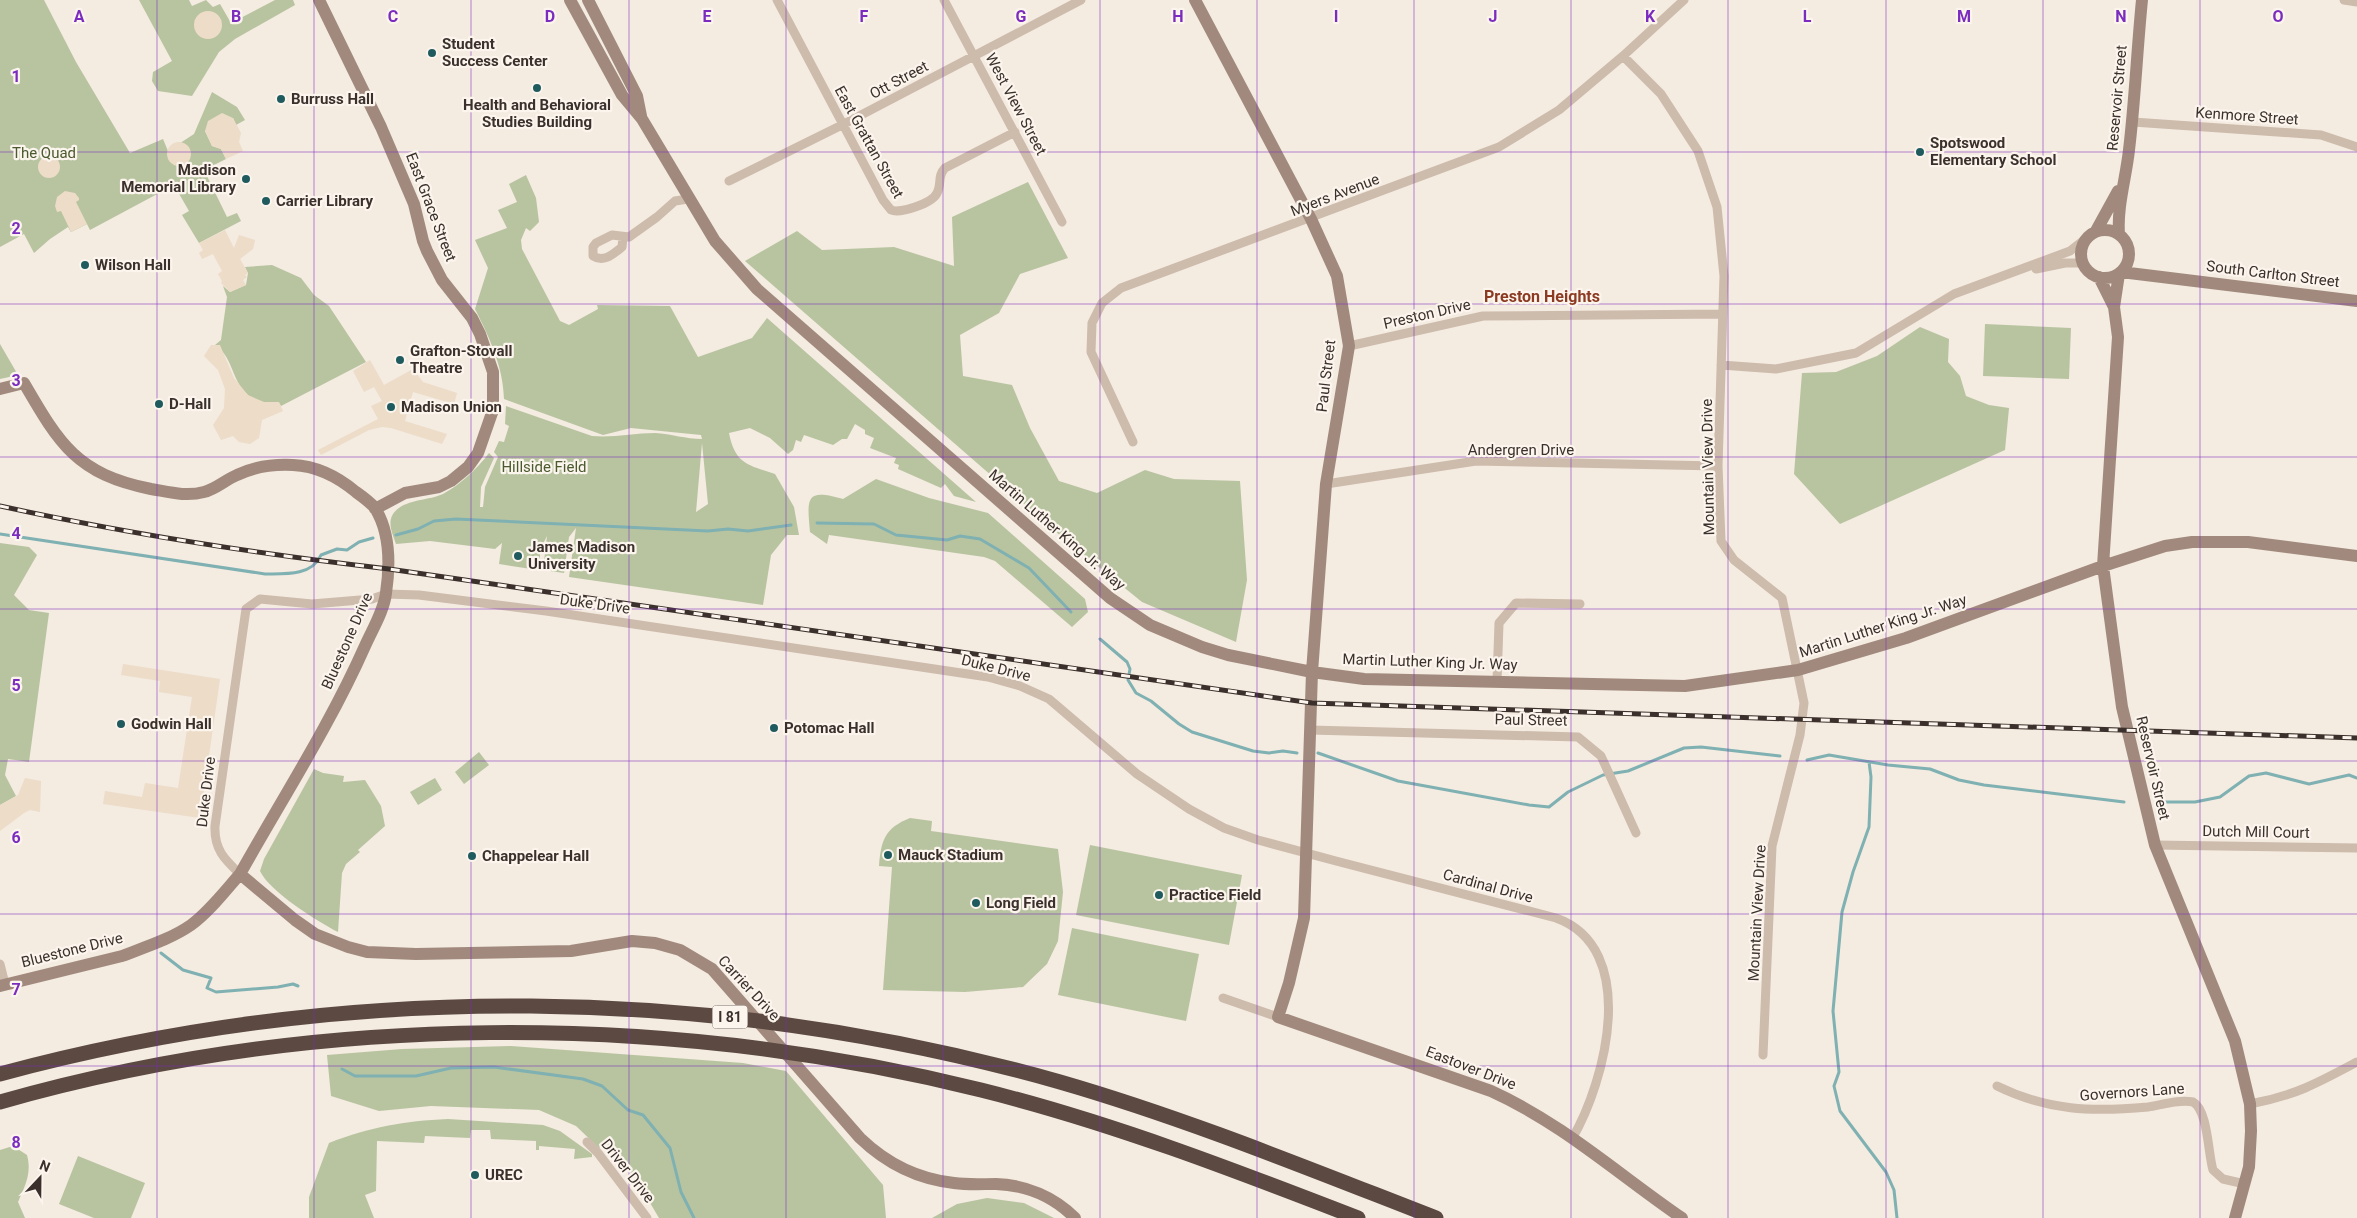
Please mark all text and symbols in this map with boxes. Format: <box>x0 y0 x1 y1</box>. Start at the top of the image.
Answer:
text: A <box>74 7 85 26</box>
text: B <box>231 7 241 26</box>
text: C <box>388 7 398 26</box>
text: D <box>545 7 555 26</box>
text: E <box>703 7 712 26</box>
text: F <box>860 7 869 26</box>
text: G <box>1016 7 1027 26</box>
text: H <box>1172 7 1184 26</box>
text: I <box>1334 7 1338 26</box>
text: J <box>1489 7 1497 26</box>
text: K <box>1645 7 1656 26</box>
text: L <box>1803 7 1812 26</box>
text: M <box>1957 7 1971 26</box>
text: N <box>2115 7 2127 26</box>
text: O <box>2272 7 2284 26</box>
place label: Student Success Center <box>442 35 548 70</box>
street label: Reservoir Street <box>2103 44 2131 152</box>
marker: Student Success Center <box>426 47 438 59</box>
street label: West View Street <box>981 50 1051 158</box>
street label: Ott Street <box>867 57 931 103</box>
text: 1 <box>11 67 21 86</box>
marker: Health and Behavioral Studies Building <box>531 82 543 94</box>
street label: East Grattan Street <box>831 83 907 201</box>
place label: Burruss Hall <box>291 90 374 108</box>
marker: Burruss Hall <box>275 93 287 105</box>
place label: Health and Behavioral Studies Building <box>463 96 611 131</box>
street label: Kenmore Street <box>2195 103 2299 129</box>
place label: Spotswood Elementary School <box>1930 134 2056 169</box>
park label: The Quad <box>12 144 76 162</box>
marker: Spotswood Elementary School <box>1914 146 1926 158</box>
street label: East Grace Street <box>402 150 460 264</box>
place label: Madison Memorial Library <box>121 161 236 196</box>
street label: Myers Avenue <box>1288 170 1382 220</box>
marker: Madison Memorial Library <box>240 173 252 185</box>
place label: Carrier Library <box>276 192 374 210</box>
marker: Carrier Library <box>260 195 272 207</box>
text: 2 <box>11 219 21 238</box>
place label: Wilson Hall <box>95 256 171 274</box>
street label: South Carlton Street <box>2205 257 2341 291</box>
marker: Wilson Hall <box>79 259 91 271</box>
district label: Preston Heights <box>1484 287 1600 306</box>
street label: Preston Drive <box>1382 295 1472 333</box>
street label: Paul Street <box>1313 339 1339 413</box>
place label: Grafton-Stovall Theatre <box>410 342 512 377</box>
marker: Grafton-Stovall Theatre <box>394 354 406 366</box>
text: 3 <box>11 371 21 390</box>
place label: D-Hall <box>169 395 211 413</box>
marker: D-Hall <box>153 398 165 410</box>
place label: Madison Union <box>401 398 502 416</box>
street label: Mountain View Drive <box>1698 398 1718 536</box>
marker: Madison Union <box>385 401 397 413</box>
street label: Andergren Drive <box>1468 441 1574 459</box>
park label: Hillside Field <box>501 458 587 476</box>
street label: Martin Luther King Jr. Way <box>985 466 1129 594</box>
text: 4 <box>11 524 21 543</box>
place label: James Madison University <box>528 538 635 573</box>
marker: James Madison University <box>512 550 524 562</box>
street label: Bluestone Drive <box>318 590 376 692</box>
street label: Duke Drive <box>559 590 631 618</box>
street label: Martin Luther King Jr. Way <box>1797 590 1969 662</box>
street label: Martin Luther King Jr. Way <box>1342 650 1518 674</box>
street label: Duke Drive <box>959 651 1033 685</box>
text: 5 <box>11 676 21 695</box>
street label: Paul Street <box>1494 710 1568 730</box>
street label: Reservoir Street <box>2132 714 2174 822</box>
place label: Godwin Hall <box>131 715 212 733</box>
marker: Godwin Hall <box>115 718 127 730</box>
place label: Potomac Hall <box>784 719 875 737</box>
marker: Potomac Hall <box>768 722 780 734</box>
street label: Duke Drive <box>193 756 219 828</box>
street label: Dutch Mill Court <box>2202 822 2310 842</box>
text: 6 <box>11 828 21 847</box>
street label: Mountain View Drive <box>1744 844 1770 982</box>
place label: Mauck Stadium <box>898 846 1003 864</box>
place label: Chappelear Hall <box>482 847 589 865</box>
marker: Mauck Stadium <box>882 849 894 861</box>
marker: Chappelear Hall <box>466 850 478 862</box>
street label: Cardinal Drive <box>1441 865 1535 907</box>
place label: Practice Field <box>1169 886 1261 904</box>
marker: Practice Field <box>1153 889 1165 901</box>
place label: Long Field <box>986 894 1056 912</box>
marker: Long Field <box>970 897 982 909</box>
street label: Bluestone Drive <box>19 929 125 971</box>
street label: Carrier Drive <box>714 952 784 1024</box>
text: 7 <box>11 980 21 999</box>
road number: I 81 <box>712 1006 748 1028</box>
street label: Eastover Drive <box>1423 1043 1519 1093</box>
street label: Governors Lane <box>2079 1079 2185 1105</box>
text: 8 <box>11 1133 21 1152</box>
street label: Driver Drive <box>597 1135 659 1207</box>
north arrow <box>15 1153 65 1203</box>
text: N <box>37 1157 52 1175</box>
place label: UREC <box>485 1166 523 1184</box>
marker: UREC <box>469 1169 481 1181</box>

